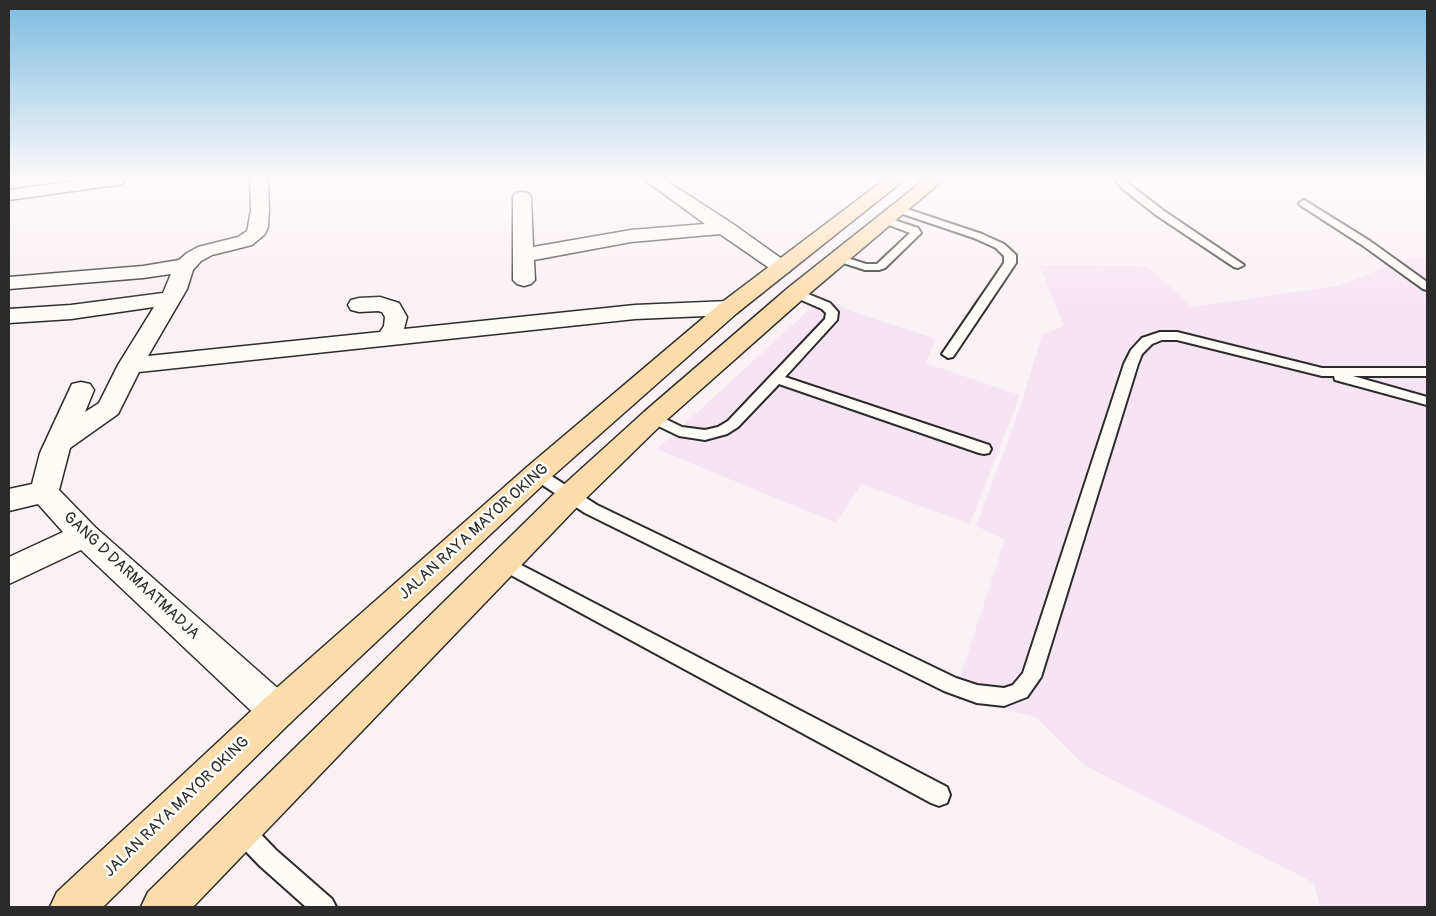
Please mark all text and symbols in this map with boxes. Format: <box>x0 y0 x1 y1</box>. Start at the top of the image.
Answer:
street label: JALAN RAYA MAYOR OKING <box>395 460 553 604</box>
street label: GANG D DARMAATMADJA <box>59 508 203 644</box>
street label: JALAN RAYA MAYOR OKING <box>100 733 254 881</box>

